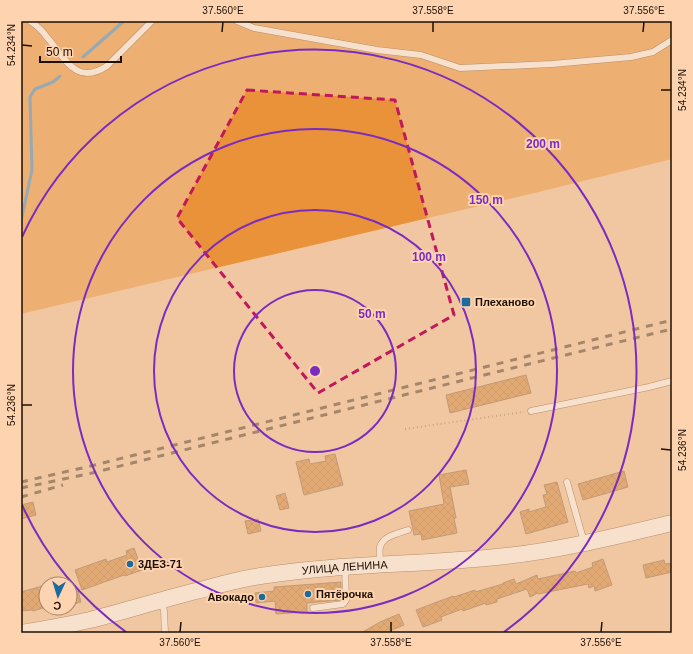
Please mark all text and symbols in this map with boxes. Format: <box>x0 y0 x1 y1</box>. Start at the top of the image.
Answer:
text: 37.560°E <box>202 5 244 16</box>
text: 37.558°E <box>412 5 454 16</box>
text: 37.556°E <box>623 5 665 16</box>
text: 54.234°N <box>6 24 17 66</box>
scale bar <box>40 38 121 64</box>
text: 50 m <box>46 45 73 59</box>
text: 54.234°N <box>677 69 688 111</box>
text: 200 m <box>526 137 560 151</box>
text: 150 m <box>469 193 503 207</box>
text: 100 m <box>412 250 446 264</box>
marker: Плеханово <box>460 296 472 308</box>
place label: Плеханово <box>475 296 535 308</box>
text: 50 m <box>358 307 386 321</box>
centre of rings <box>308 364 322 378</box>
text: 54.236°N <box>6 384 17 426</box>
text: 54.236°N <box>677 429 688 471</box>
place label: 3ДЕЗ-71 <box>138 558 182 570</box>
street label: УЛИЦА ЛЕНИНА <box>301 558 389 577</box>
marker: 3ДЕЗ-71 <box>125 559 135 569</box>
north arrow <box>38 576 78 616</box>
place label: Пятёрочка <box>316 588 374 600</box>
marker: Пятёрочка <box>303 589 313 599</box>
place label: Авокадо <box>207 591 254 603</box>
marker: Авокадо <box>257 592 267 602</box>
text: С <box>53 600 62 612</box>
text: 37.560°E <box>159 637 201 648</box>
text: 37.558°E <box>370 637 412 648</box>
text: 37.556°E <box>580 637 622 648</box>

